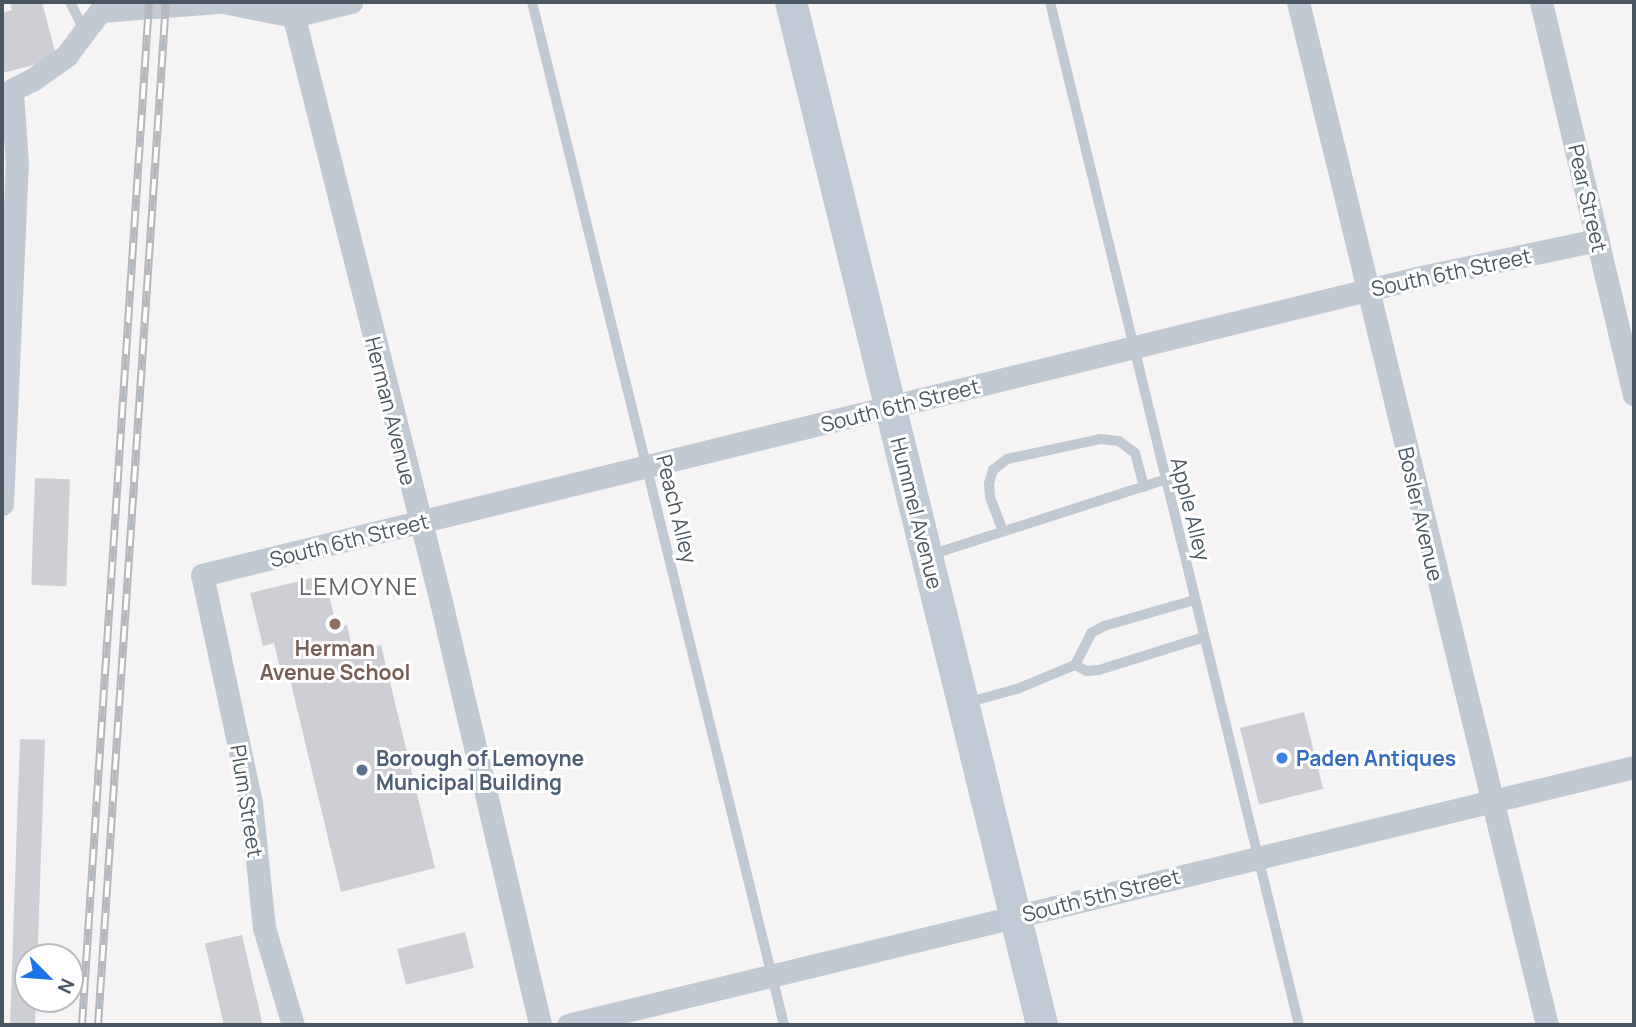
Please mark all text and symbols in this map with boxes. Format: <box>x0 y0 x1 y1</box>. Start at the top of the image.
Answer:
street label: Pear Street <box>1563 142 1613 254</box>
street label: South 6th Street <box>1369 243 1533 301</box>
street label: Herman Avenue <box>360 334 422 488</box>
street label: South 6th Street <box>818 373 982 437</box>
street label: Hummel Avenue <box>886 434 948 592</box>
street label: Bosler Avenue <box>1393 444 1449 584</box>
street label: Peach Alley <box>651 452 703 566</box>
street label: Apple Alley <box>1166 455 1216 563</box>
street label: South 6th Street <box>267 508 431 572</box>
district label: LEMOYNE <box>300 572 418 600</box>
marker: Herman Avenue School <box>327 616 343 632</box>
place label: Herman Avenue School <box>260 635 410 685</box>
street label: Plum Street <box>226 743 268 859</box>
place label: Borough of Lemoyne Municipal Building <box>376 745 584 795</box>
place label: Paden Antiques <box>1296 745 1456 771</box>
marker: Paden Antiques <box>1274 750 1290 766</box>
marker: Borough of Lemoyne Municipal Building <box>354 762 370 778</box>
street label: South 5th Street <box>1019 863 1183 927</box>
north arrow <box>14 943 84 1013</box>
text: N <box>52 974 81 998</box>

